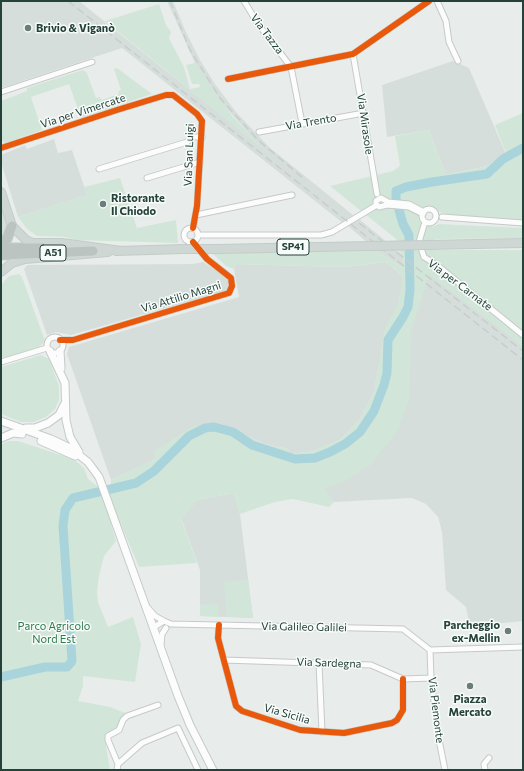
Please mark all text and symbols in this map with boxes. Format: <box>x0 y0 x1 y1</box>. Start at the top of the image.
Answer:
street label: Via Tazza <box>248 11 286 57</box>
place label: Brivio & Viganò <box>36 21 115 35</box>
marker: Brivio & Viganò <box>23 23 33 33</box>
street label: Via per Vimercate <box>39 91 127 131</box>
street label: Via Mirasole <box>354 92 376 156</box>
street label: Via Trento <box>284 111 338 133</box>
street label: Via San Luigi <box>181 123 197 187</box>
place label: Ristorante Il Chiodo <box>111 191 165 217</box>
marker: Ristorante Il Chiodo <box>98 199 108 209</box>
road number: SP41 <box>277 239 309 255</box>
road number: A51 <box>40 245 66 261</box>
street label: Via per Carnate <box>425 257 495 313</box>
street label: Via Attilio Magni <box>139 279 223 315</box>
place label: Parcheggio ex-Mellin <box>443 618 500 644</box>
park label: Parco Agricolo Nord Est <box>18 619 90 645</box>
street label: Via Galileo Galilei <box>261 620 347 634</box>
marker: Parcheggio ex-Mellin <box>503 626 513 636</box>
street label: Via Sardegna <box>296 655 362 671</box>
street label: Via Piemonte <box>425 676 447 744</box>
marker: Piazza Mercato <box>465 681 475 691</box>
place label: Piazza Mercato <box>448 692 492 718</box>
street label: Via Sicilia <box>263 701 311 727</box>

